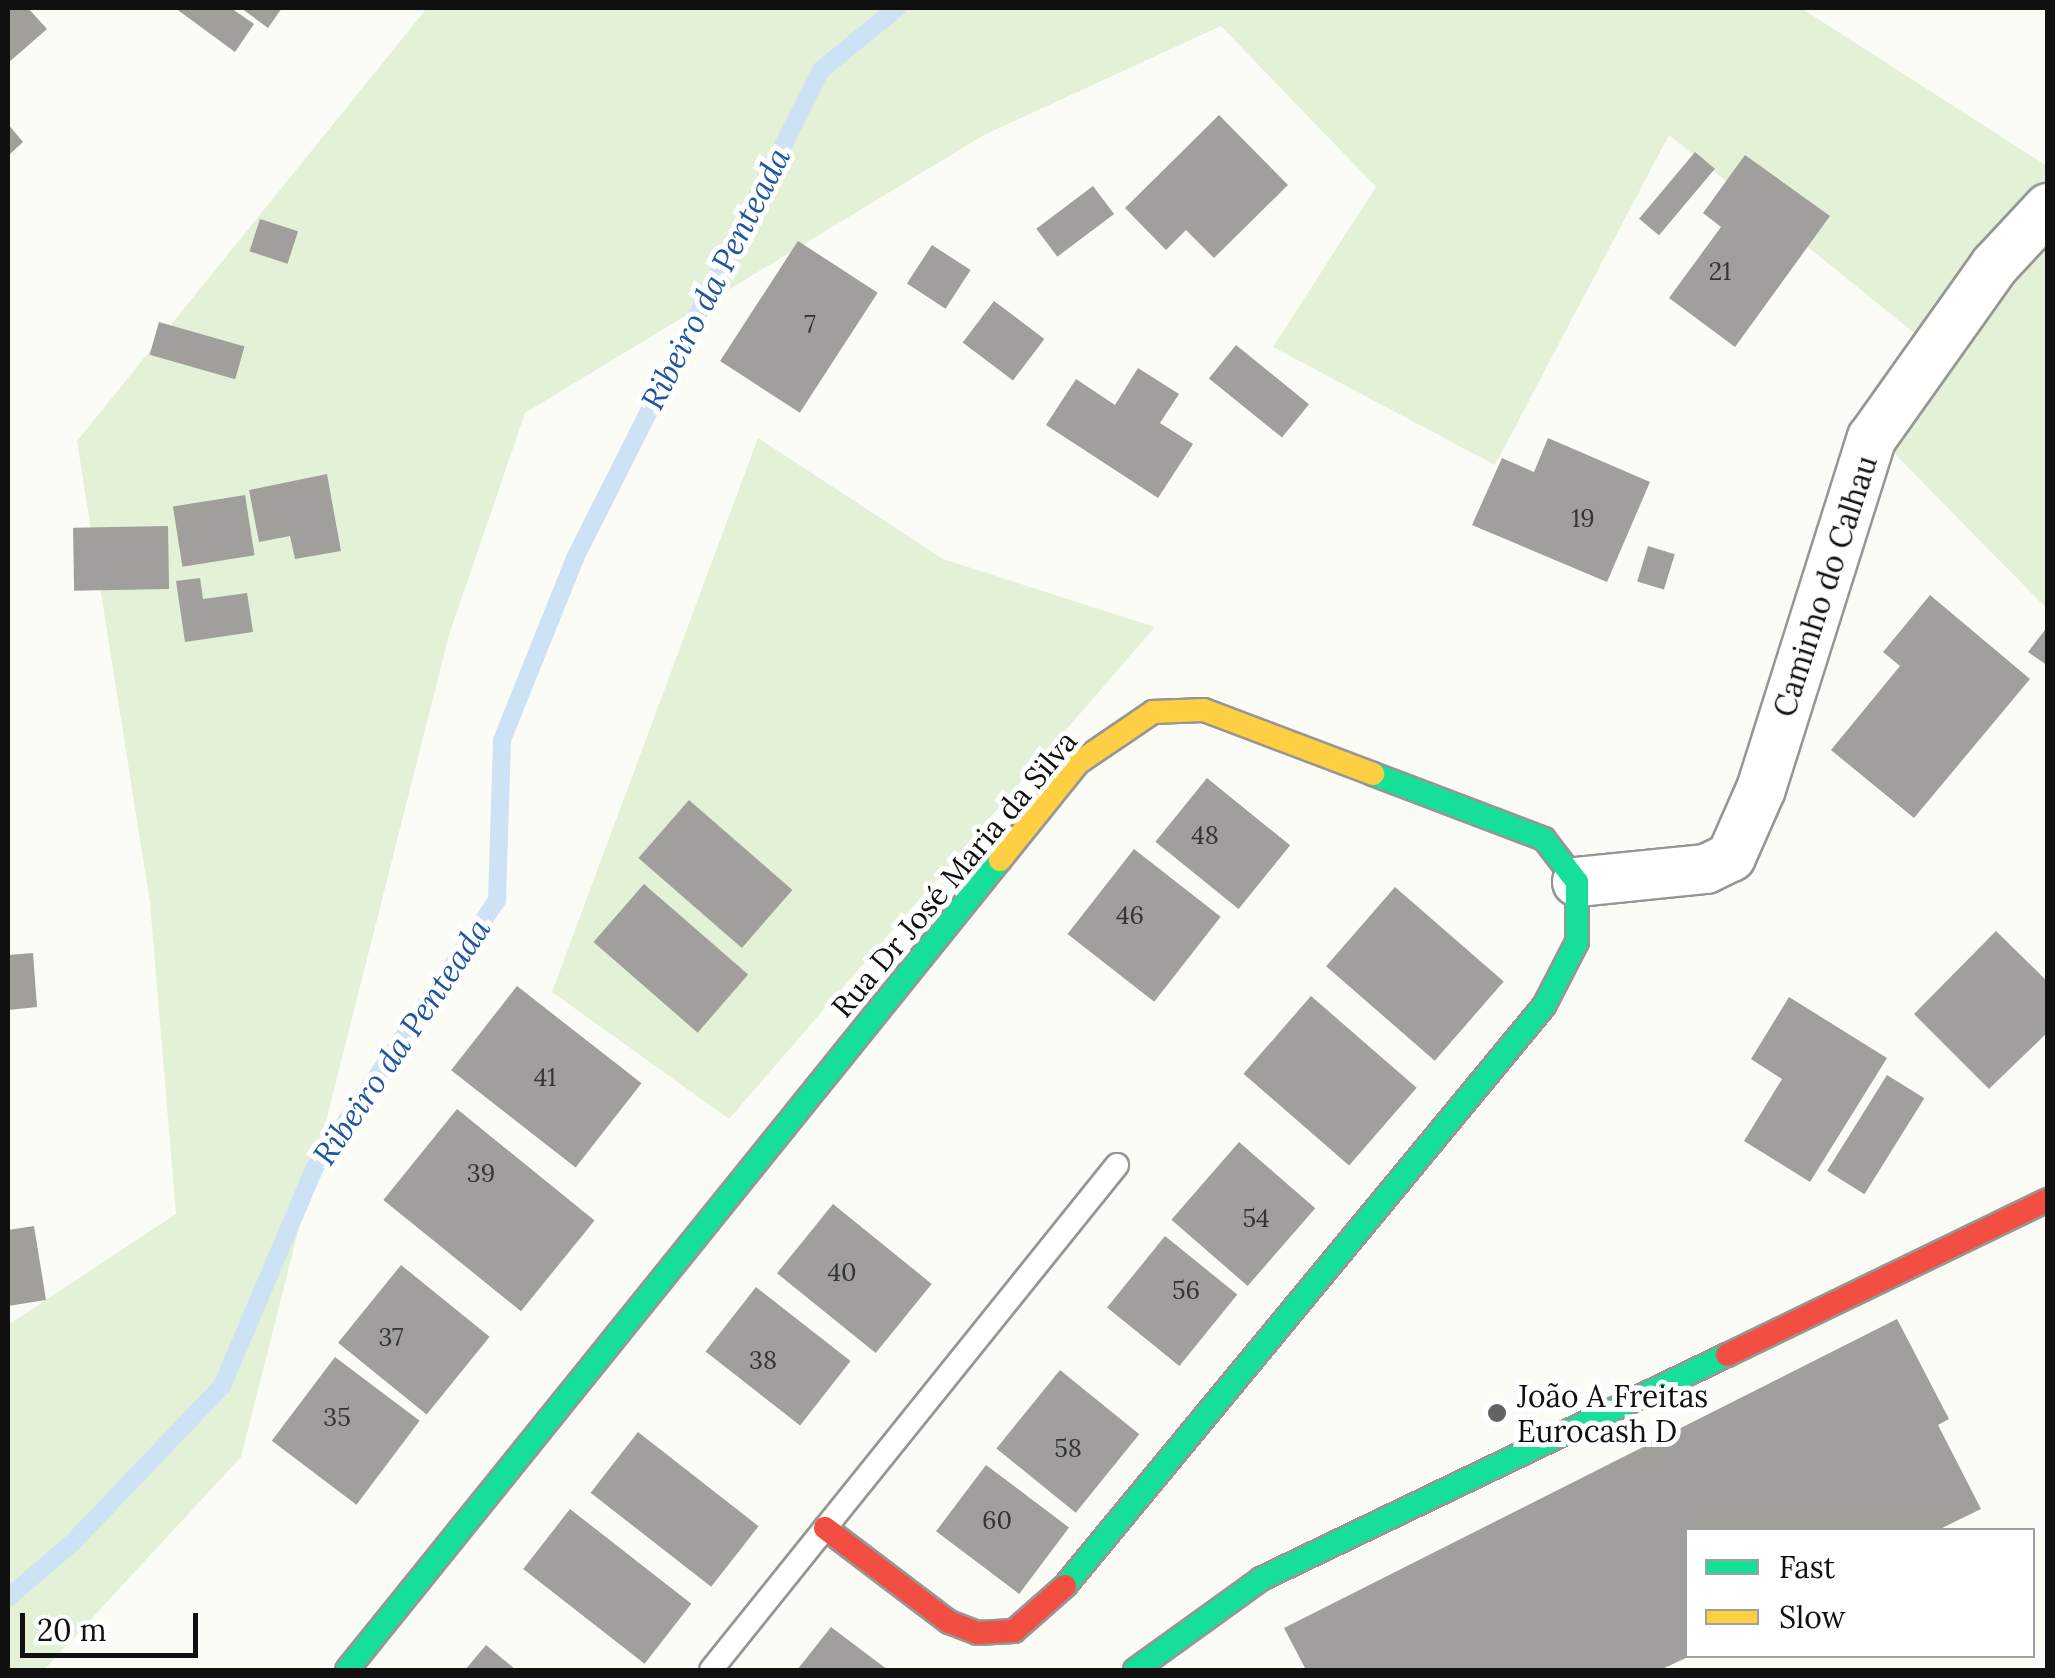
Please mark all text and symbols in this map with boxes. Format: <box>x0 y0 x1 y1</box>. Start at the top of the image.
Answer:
water label: Ribeiro da Penteada <box>633 142 799 416</box>
house number: 21 <box>1709 256 1731 286</box>
house number: 7 <box>804 309 816 339</box>
street label: Caminho do Calhau <box>1766 451 1884 721</box>
house number: 19 <box>1571 503 1595 533</box>
street label: Rua Dr José Maria da Silva <box>824 723 1084 1025</box>
house number: 48 <box>1191 820 1219 850</box>
house number: 46 <box>1116 900 1144 930</box>
water label: Ribeiro da Penteada <box>305 912 499 1172</box>
house number: 41 <box>534 1062 556 1092</box>
house number: 39 <box>467 1158 495 1188</box>
house number: 54 <box>1242 1203 1270 1233</box>
house number: 40 <box>827 1257 857 1287</box>
house number: 56 <box>1172 1275 1200 1305</box>
house number: 37 <box>379 1322 403 1352</box>
house number: 38 <box>749 1345 777 1375</box>
place label: João A Freitas Eurocash D <box>1517 1378 1708 1448</box>
house number: 35 <box>323 1402 351 1432</box>
marker: João A Freitas Eurocash D <box>1486 1402 1508 1424</box>
house number: 58 <box>1054 1433 1082 1463</box>
house number: 60 <box>982 1505 1012 1535</box>
legend <box>1685 1528 2035 1658</box>
text: Fast <box>1779 1548 1835 1586</box>
scale bar <box>25 1593 202 1655</box>
text: Slow <box>1779 1598 1845 1636</box>
text: 20 m <box>37 1611 106 1649</box>

